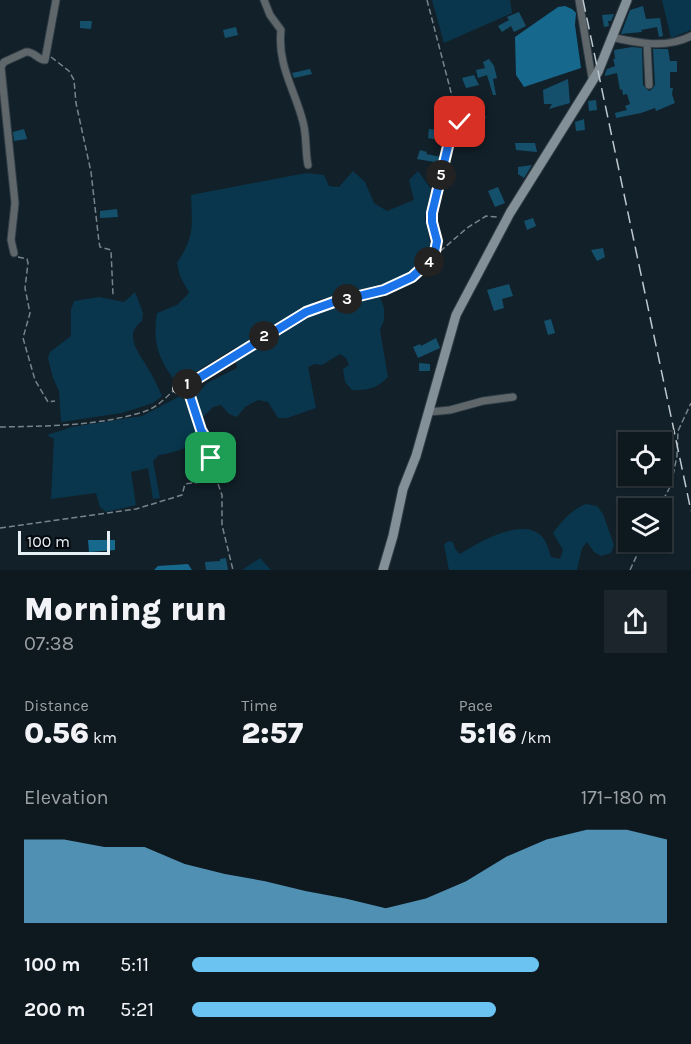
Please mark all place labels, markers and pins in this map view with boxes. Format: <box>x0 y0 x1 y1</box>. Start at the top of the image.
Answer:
pin <box>434 96 485 147</box>
pin: 5 <box>426 160 456 190</box>
pin: 4 <box>414 247 444 277</box>
pin: 3 <box>332 284 362 314</box>
pin: 2 <box>249 321 279 351</box>
pin: 1 <box>172 369 202 399</box>
pin <box>185 432 236 483</box>

